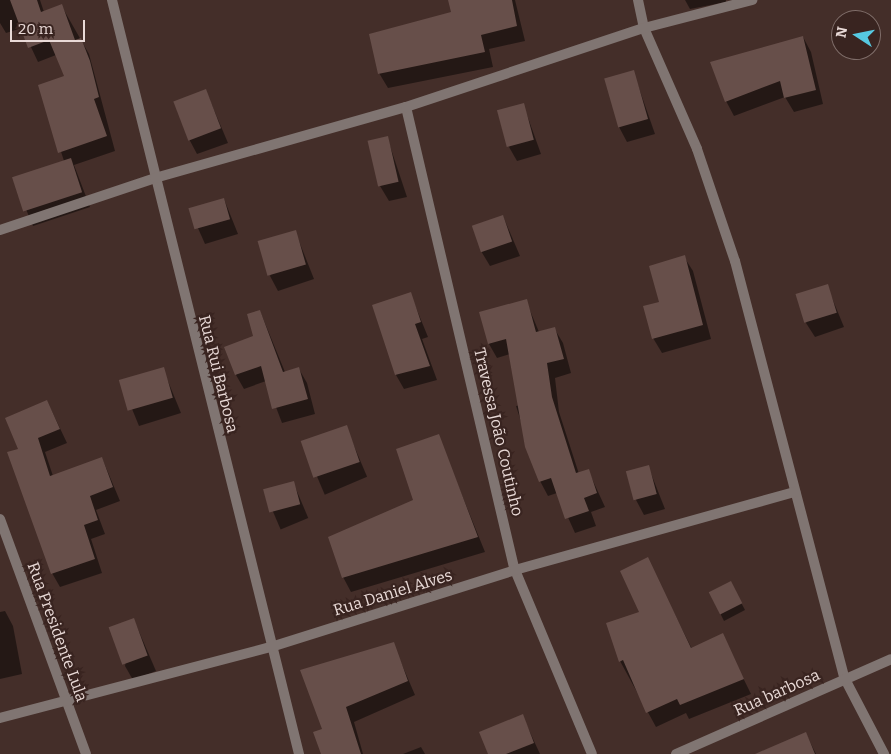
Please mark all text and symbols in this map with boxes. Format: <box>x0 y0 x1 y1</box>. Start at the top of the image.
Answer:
scale bar <box>12 10 88 42</box>
north arrow <box>831 10 881 60</box>
text: 20 m <box>18 20 53 38</box>
text: N <box>832 25 851 39</box>
street label: Rua Rui Barbosa <box>194 313 242 435</box>
street label: Travessa João Coutinho <box>469 346 527 518</box>
street label: Rua Presidente Lula <box>23 560 91 704</box>
street label: Rua Daniel Alves <box>331 566 455 620</box>
street label: Rua barbosa <box>731 666 823 720</box>

